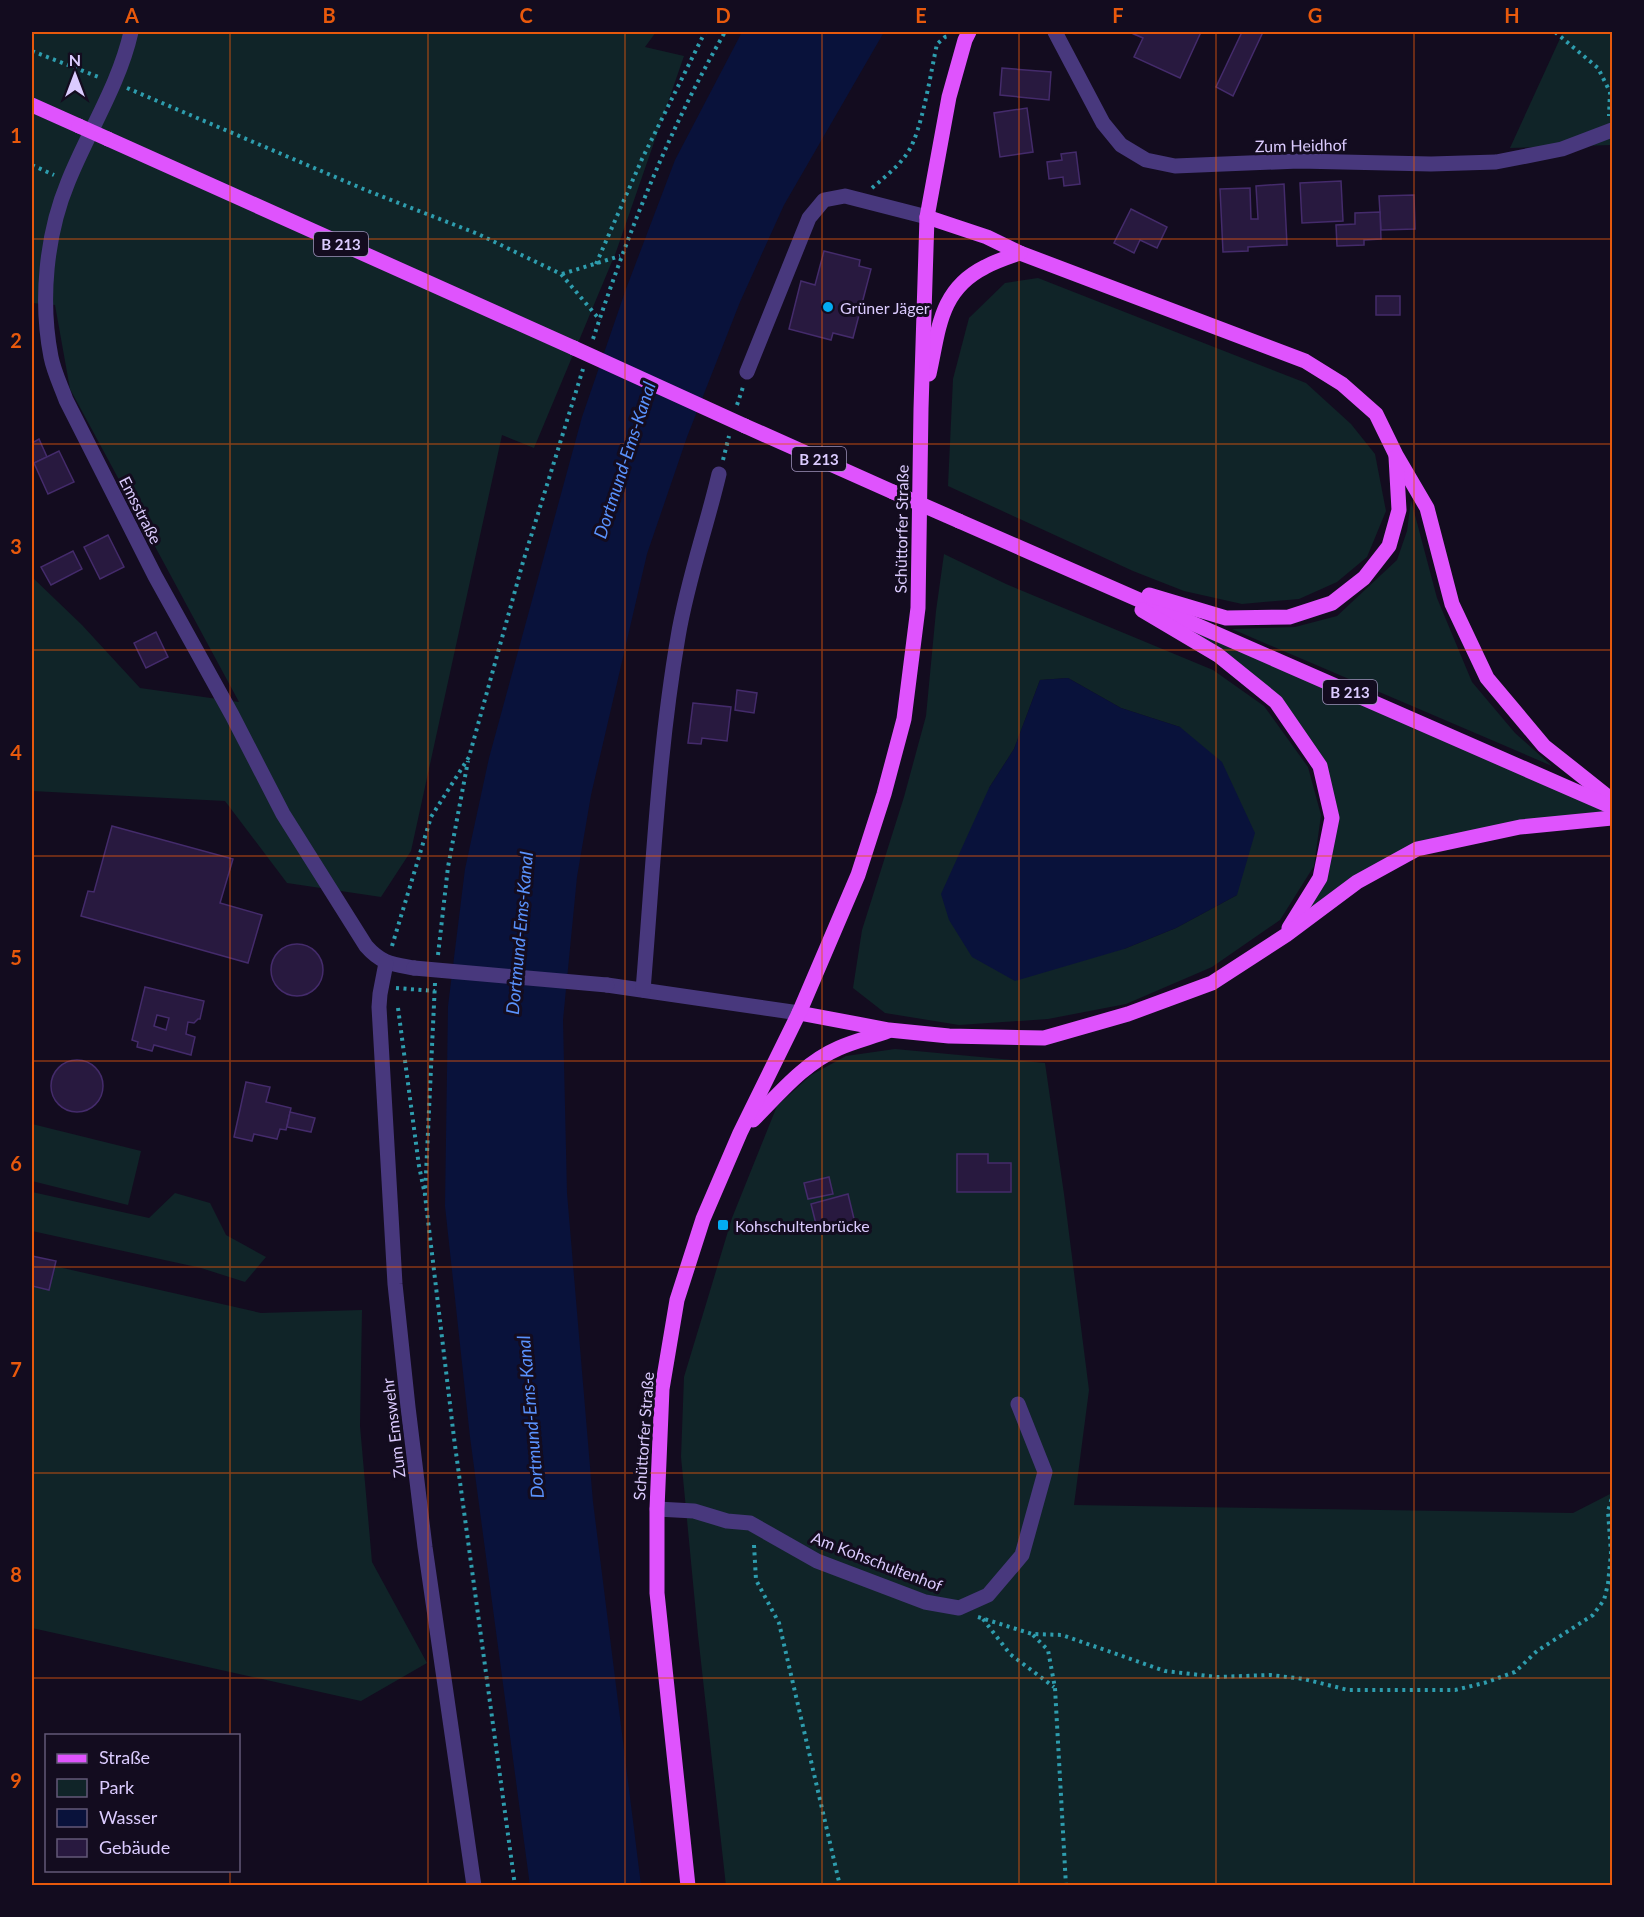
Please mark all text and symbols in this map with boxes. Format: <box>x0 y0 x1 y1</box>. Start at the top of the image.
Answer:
text: A <box>124 3 139 27</box>
text: B <box>322 3 336 27</box>
text: C <box>519 3 533 27</box>
text: D <box>715 3 731 27</box>
text: E <box>915 3 927 27</box>
text: F <box>1112 3 1124 27</box>
text: G <box>1308 3 1322 27</box>
text: H <box>1504 3 1520 27</box>
north arrow <box>45 45 105 105</box>
text: N <box>69 50 81 69</box>
text: 1 <box>10 123 22 147</box>
street label: Zum Heidhof <box>1255 135 1348 155</box>
road number: B 213 <box>314 232 368 256</box>
place label: Grüner Jäger <box>840 298 930 317</box>
marker: Grüner Jäger <box>821 300 835 314</box>
text: 2 <box>10 328 22 352</box>
water label: Dortmund-Ems-Kanal <box>588 379 660 541</box>
road number: B 213 <box>792 447 846 471</box>
street label: Schüttorfer Straße <box>890 464 912 594</box>
street label: Emsstraße <box>116 473 166 547</box>
text: 3 <box>10 534 22 558</box>
road number: B 213 <box>1323 680 1377 704</box>
text: 4 <box>10 740 22 764</box>
water label: Dortmund-Ems-Kanal <box>501 851 537 1015</box>
text: 5 <box>10 945 22 969</box>
text: 6 <box>10 1151 22 1175</box>
place label: Kohschultenbrücke <box>735 1216 870 1235</box>
marker: Kohschultenbrücke <box>716 1218 730 1232</box>
water label: Dortmund-Ems-Kanal <box>512 1335 548 1499</box>
text: 7 <box>10 1357 22 1381</box>
street label: Schüttorfer Straße <box>629 1371 657 1501</box>
street label: Zum Emswehr <box>377 1377 409 1479</box>
street label: Am Kohschultenhof <box>809 1527 946 1595</box>
text: 8 <box>10 1562 22 1586</box>
legend <box>45 1734 240 1872</box>
text: Straße <box>99 1746 150 1768</box>
text: 9 <box>10 1768 22 1792</box>
text: Park <box>99 1776 135 1798</box>
text: Wasser <box>99 1806 158 1828</box>
text: Gebäude <box>99 1836 170 1858</box>

